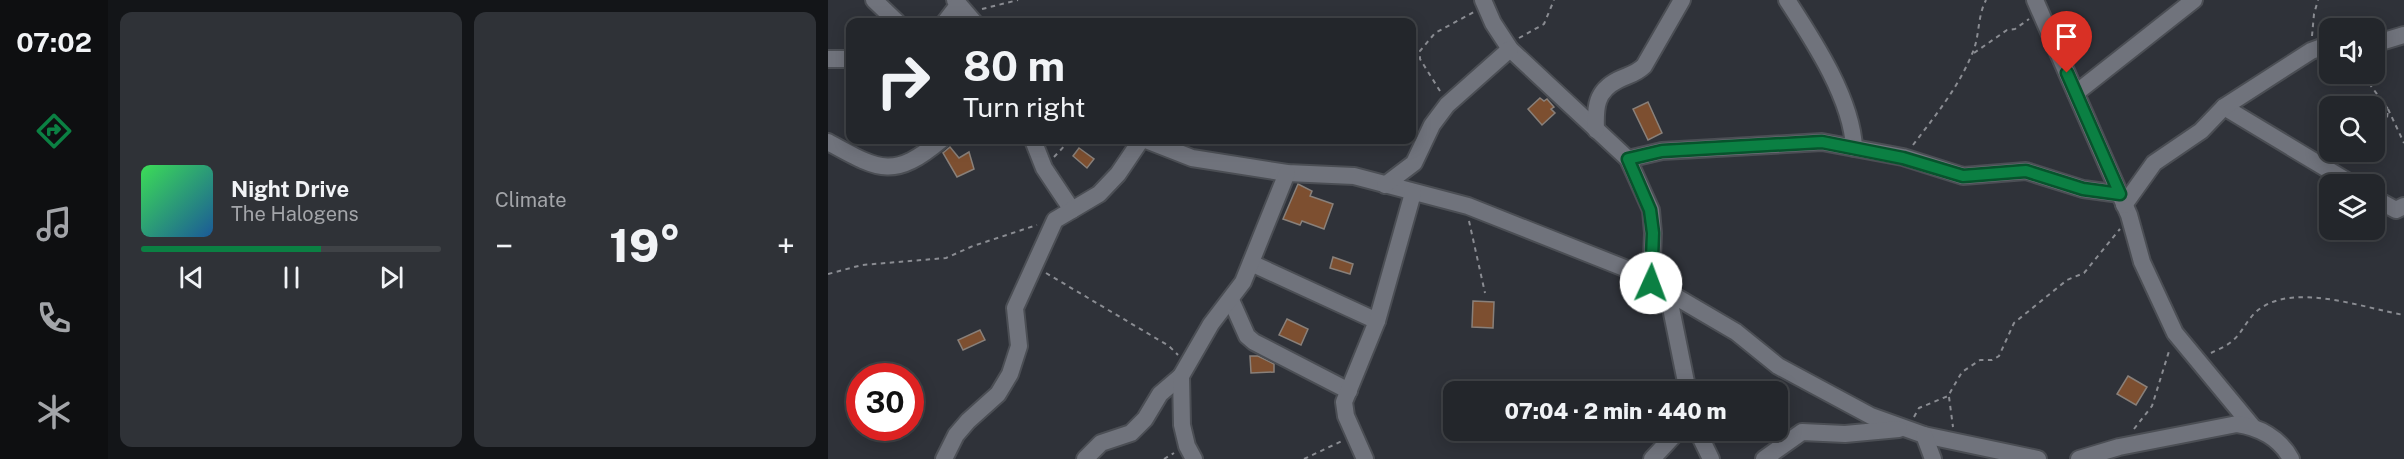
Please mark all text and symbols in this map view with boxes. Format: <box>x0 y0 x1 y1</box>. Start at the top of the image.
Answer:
pin <box>2041 11 2092 73</box>
map controls <box>2319 18 2385 240</box>
button: sound <box>2319 18 2385 84</box>
icon: arrive <box>2050 20 2083 53</box>
text: 07:02 <box>16 26 92 58</box>
text: 80 m <box>963 41 1065 90</box>
icon: right <box>864 42 942 120</box>
text: Turn right <box>963 91 1086 123</box>
button: search <box>2319 96 2385 162</box>
icon: directions <box>33 110 75 152</box>
button: layers <box>2319 174 2385 240</box>
text: Night Drive <box>231 176 349 202</box>
text: Climate <box>495 188 567 212</box>
text: The Halogens <box>231 202 359 226</box>
icon: music <box>33 203 75 245</box>
text: 19° <box>609 219 681 272</box>
text: − <box>495 227 513 265</box>
text: + <box>777 227 795 265</box>
position arrow <box>1619 251 1683 315</box>
icon: previous <box>175 261 208 294</box>
icon: pause <box>275 261 308 294</box>
icon: next <box>375 261 408 294</box>
icon: phone <box>33 297 75 339</box>
speed limit sign: 30 <box>846 363 924 441</box>
icon: climate <box>33 391 75 433</box>
text: 07:04 · 2 min · 440 m <box>1504 398 1727 424</box>

